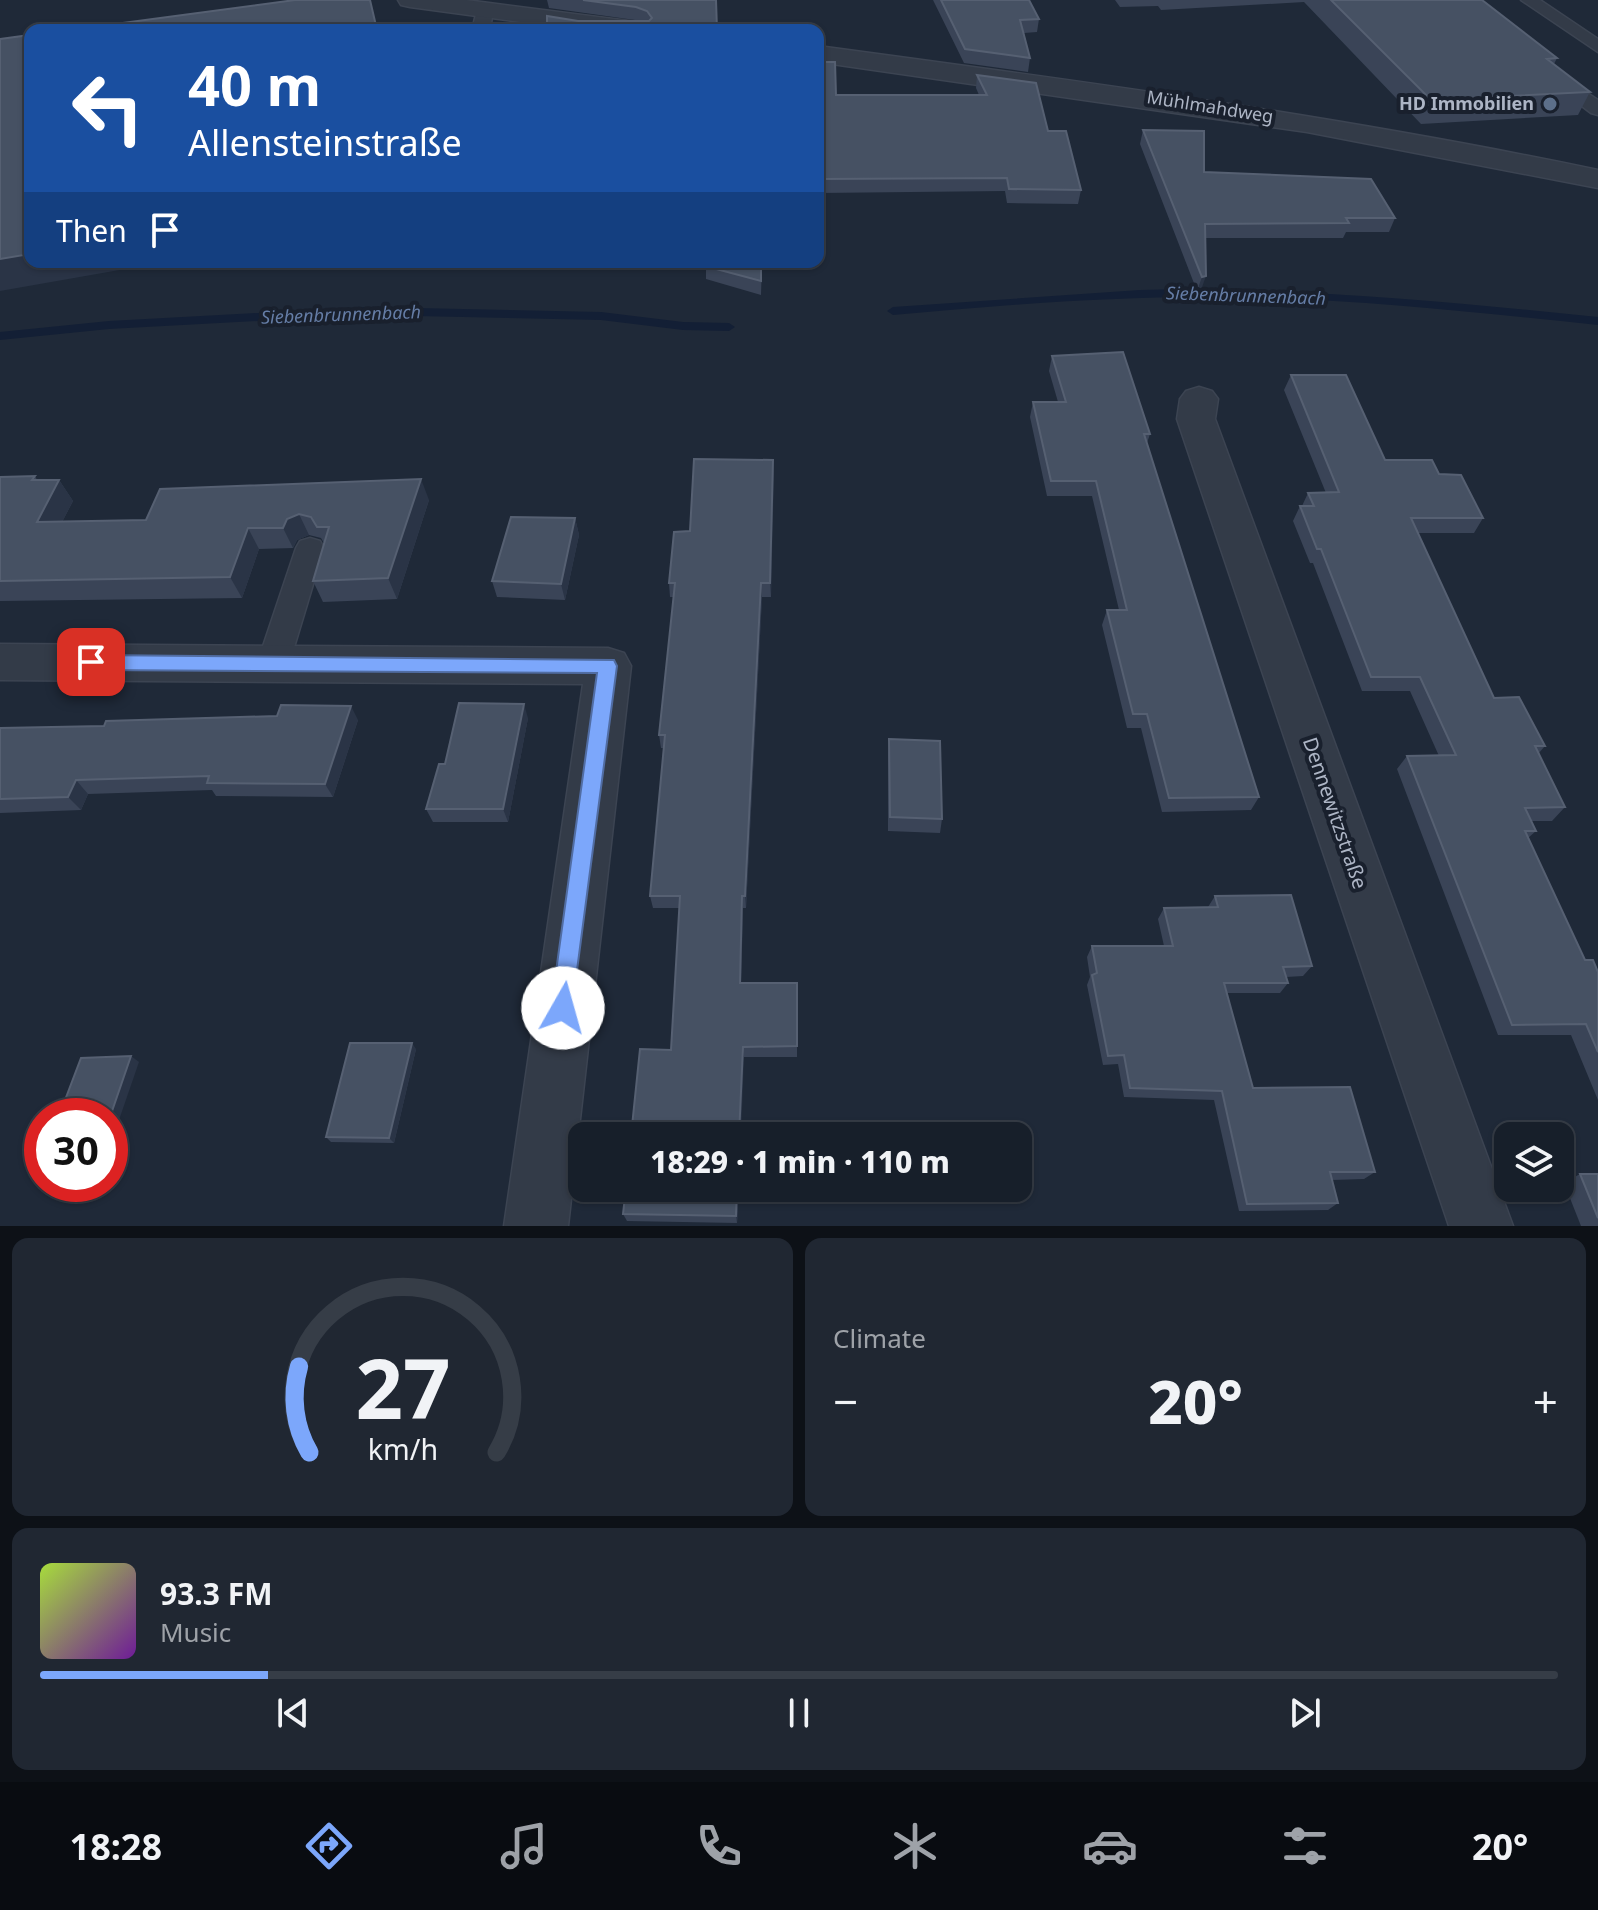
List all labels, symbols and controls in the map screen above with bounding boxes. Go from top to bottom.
text: 40 m [188,46,321,122]
icon: left [56,56,160,160]
street label: Mühlmahdweg [1145,84,1275,128]
place label: HD Immobilien [1399,91,1534,115]
marker: HD Immobilien [1541,95,1559,113]
text: Allensteinstraße [188,118,462,167]
icon: arrive [143,208,187,252]
text: Then [56,210,127,251]
water label: Siebenbrunnenbach [1166,280,1326,310]
water label: Siebenbrunnenbach [261,299,421,329]
pin [57,628,125,696]
icon: arrive [69,640,113,684]
street label: Dennewitzstraße [1297,733,1374,892]
position arrow [521,966,605,1050]
speed limit sign: 30 [24,1098,128,1202]
map controls [1494,1122,1574,1202]
button: layers [1494,1122,1574,1202]
text: 18:29 · 1 min · 110 m [650,1141,950,1182]
text: Climate [833,1320,926,1356]
text: 27 [355,1330,450,1443]
text: 20° [1148,1360,1243,1442]
text: − [833,1371,858,1431]
text: + [1533,1371,1558,1431]
text: km/h [367,1429,438,1468]
text: 93.3 FM [160,1573,272,1614]
text: Music [160,1614,231,1650]
icon: previous [271,1691,315,1735]
icon: pause [777,1691,821,1735]
icon: next [1283,1691,1327,1735]
icon: directions [301,1818,357,1874]
icon: music [496,1818,552,1874]
icon: phone [691,1818,747,1874]
icon: climate [887,1818,943,1874]
icon: car [1082,1818,1138,1874]
icon: filters [1277,1818,1333,1874]
text: 18:28 [70,1822,162,1871]
text: 20° [1472,1822,1528,1871]

